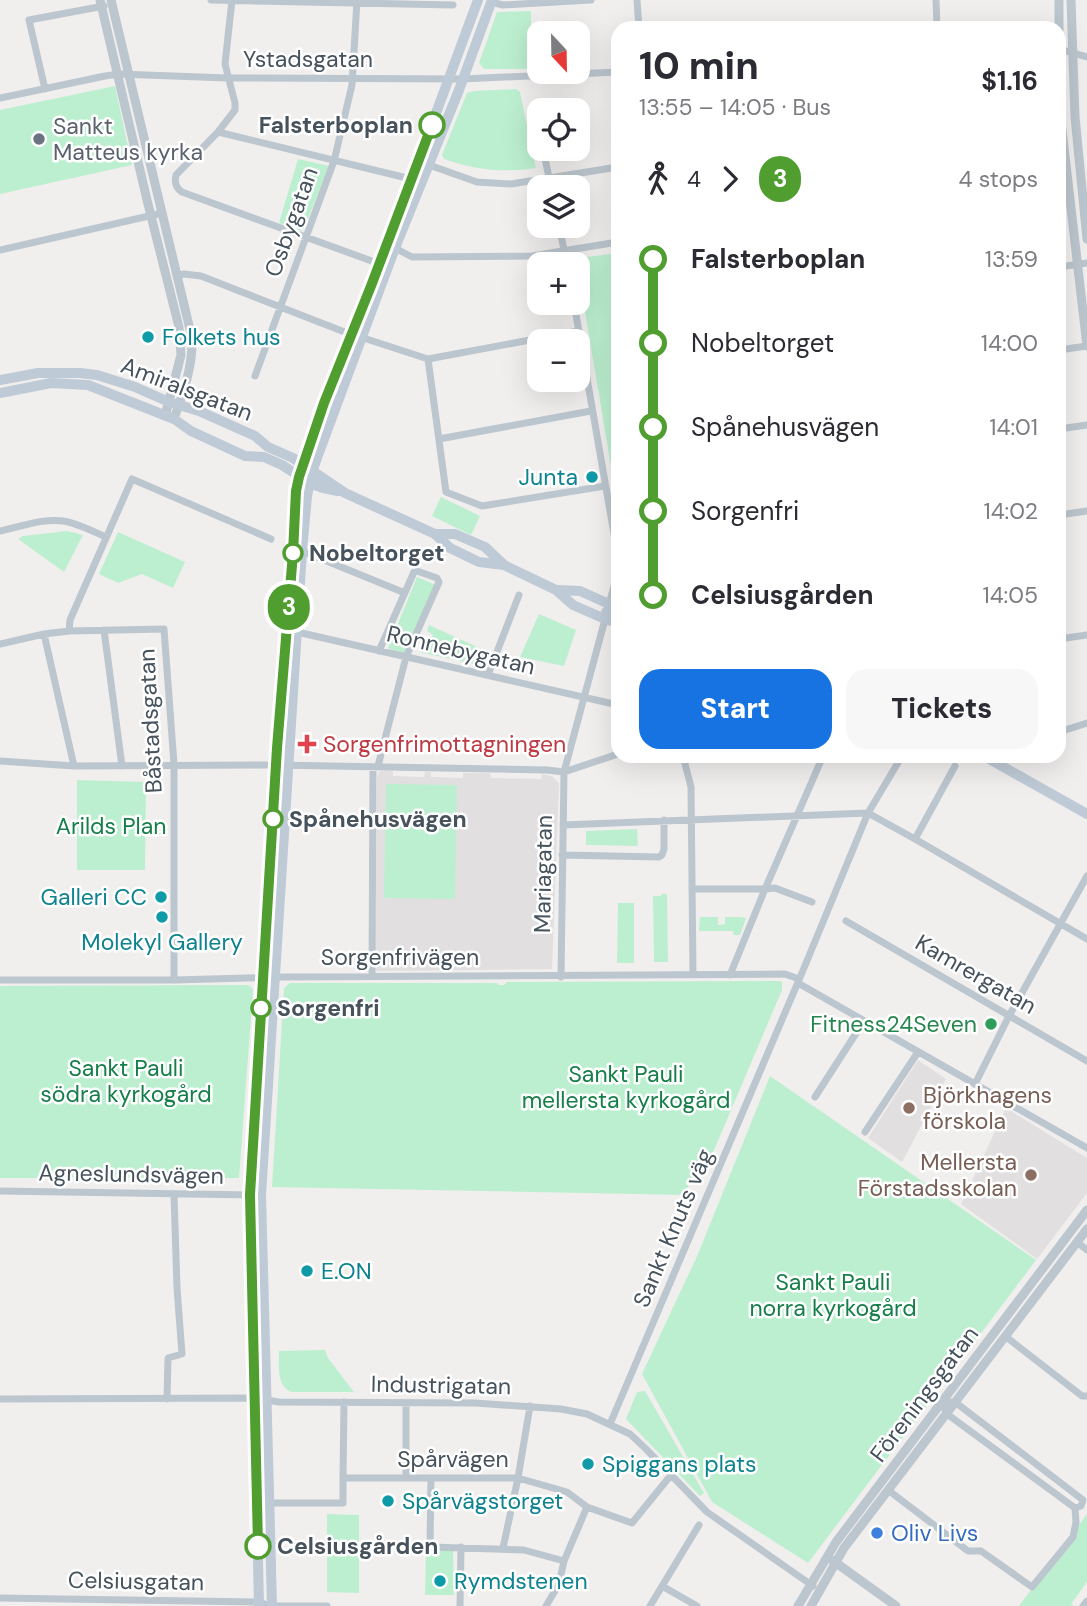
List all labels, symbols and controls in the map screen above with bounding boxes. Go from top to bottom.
north arrow [527,21,590,84]
map controls [527,21,590,392]
text: 10 min [639,41,759,91]
street label: Ystadsgatan [243,44,373,74]
text: $1.16 [981,64,1038,98]
text: 13:55 – 14:05 · Bus [639,92,831,122]
button: locate [527,98,590,161]
place label: Falsterboplan [259,110,413,140]
place label: Sankt Matteus kyrka [53,111,203,167]
marker: Falsterboplan [419,112,445,138]
marker: Sankt Matteus kyrka [31,131,47,147]
icon: walk [639,160,677,198]
icon: forward [711,160,749,198]
street label: Osbygatan [257,163,325,281]
text: 3 [773,163,787,194]
text: 4 [687,164,701,194]
text: 4 stops [959,164,1038,194]
button: layers [527,175,590,238]
text: Falsterboplan [691,242,865,276]
text: 13:59 [985,244,1038,274]
button: + [527,252,590,315]
place label: Folkets hus [162,322,281,352]
text: Nobeltorget [691,326,834,360]
text: 14:00 [981,328,1038,358]
marker: Folkets hus [140,329,156,345]
button: − [527,329,590,392]
street label: Amiralsgatan [117,350,257,428]
text: Spånehusvägen [691,410,879,444]
text: 14:01 [989,412,1038,442]
place label: Junta [519,462,578,492]
marker: Junta [584,469,600,485]
text: Sorgenfri [691,494,799,528]
text: 14:02 [983,496,1038,526]
place label: Nobeltorget [309,538,445,568]
marker: Nobeltorget [283,543,303,563]
text: Celsiusgården [691,578,873,612]
text: 14:05 [982,580,1038,610]
line badge: 3 [266,584,312,630]
text: 3 [282,591,296,622]
street label: Ronnebygatan [384,618,538,682]
street label: Båstadsgatan [131,648,169,794]
button: Start [639,669,832,749]
button: Tickets [846,669,1038,749]
place label: Sorgenfrimottagningen [323,729,566,759]
marker: Sorgenfrimottagningen [297,734,317,754]
place label: Spånehusvägen [289,804,467,834]
marker: Spånehusvägen [263,809,283,829]
park label: Arilds Plan [56,811,166,841]
street label: Mariagatan [527,815,559,933]
place label: Galleri CC [41,882,147,912]
marker: Galleri CC [153,889,169,905]
marker: Molekyl Gallery [154,909,170,925]
place label: Molekyl Gallery [81,927,243,957]
street label: Kamrergatan [910,927,1042,1021]
street label: Sorgenfrivägen [321,942,479,972]
place label: Sorgenfri [277,993,380,1023]
marker: Sorgenfri [251,998,271,1018]
place label: Fitness24Seven [810,1009,977,1039]
marker: Fitness24Seven [983,1016,999,1032]
park label: Sankt Pauli södra kyrkogård [40,1053,212,1109]
park label: Sankt Pauli mellersta kyrkogård [522,1059,730,1115]
place label: Björkhagens förskola [923,1080,1052,1136]
marker: Björkhagens förskola [901,1100,917,1116]
street label: Sankt Knuts väg [626,1144,720,1312]
place label: Mellersta Förstadsskolan [858,1147,1017,1203]
street label: Agneslundsvägen [38,1157,224,1191]
marker: Mellersta Förstadsskolan [1023,1167,1039,1183]
place label: E.ON [321,1256,372,1286]
marker: E.ON [299,1263,315,1279]
park label: Sankt Pauli norra kyrkogård [749,1267,917,1323]
street label: Föreningsgatan [863,1320,985,1468]
street label: Industrigatan [371,1369,511,1401]
street label: Spårvägen [397,1444,509,1474]
place label: Spiggans plats [602,1449,757,1479]
marker: Spiggans plats [580,1456,596,1472]
place label: Spårvägstorget [402,1486,563,1516]
marker: Spårvägstorget [380,1493,396,1509]
place label: Oliv Livs [891,1518,978,1548]
marker: Oliv Livs [869,1525,885,1541]
place label: Celsiusgården [277,1531,438,1561]
marker: Celsiusgården [245,1533,271,1559]
street label: Celsiusgatan [68,1565,204,1597]
place label: Rymdstenen [454,1566,588,1596]
marker: Rymdstenen [432,1573,448,1589]

